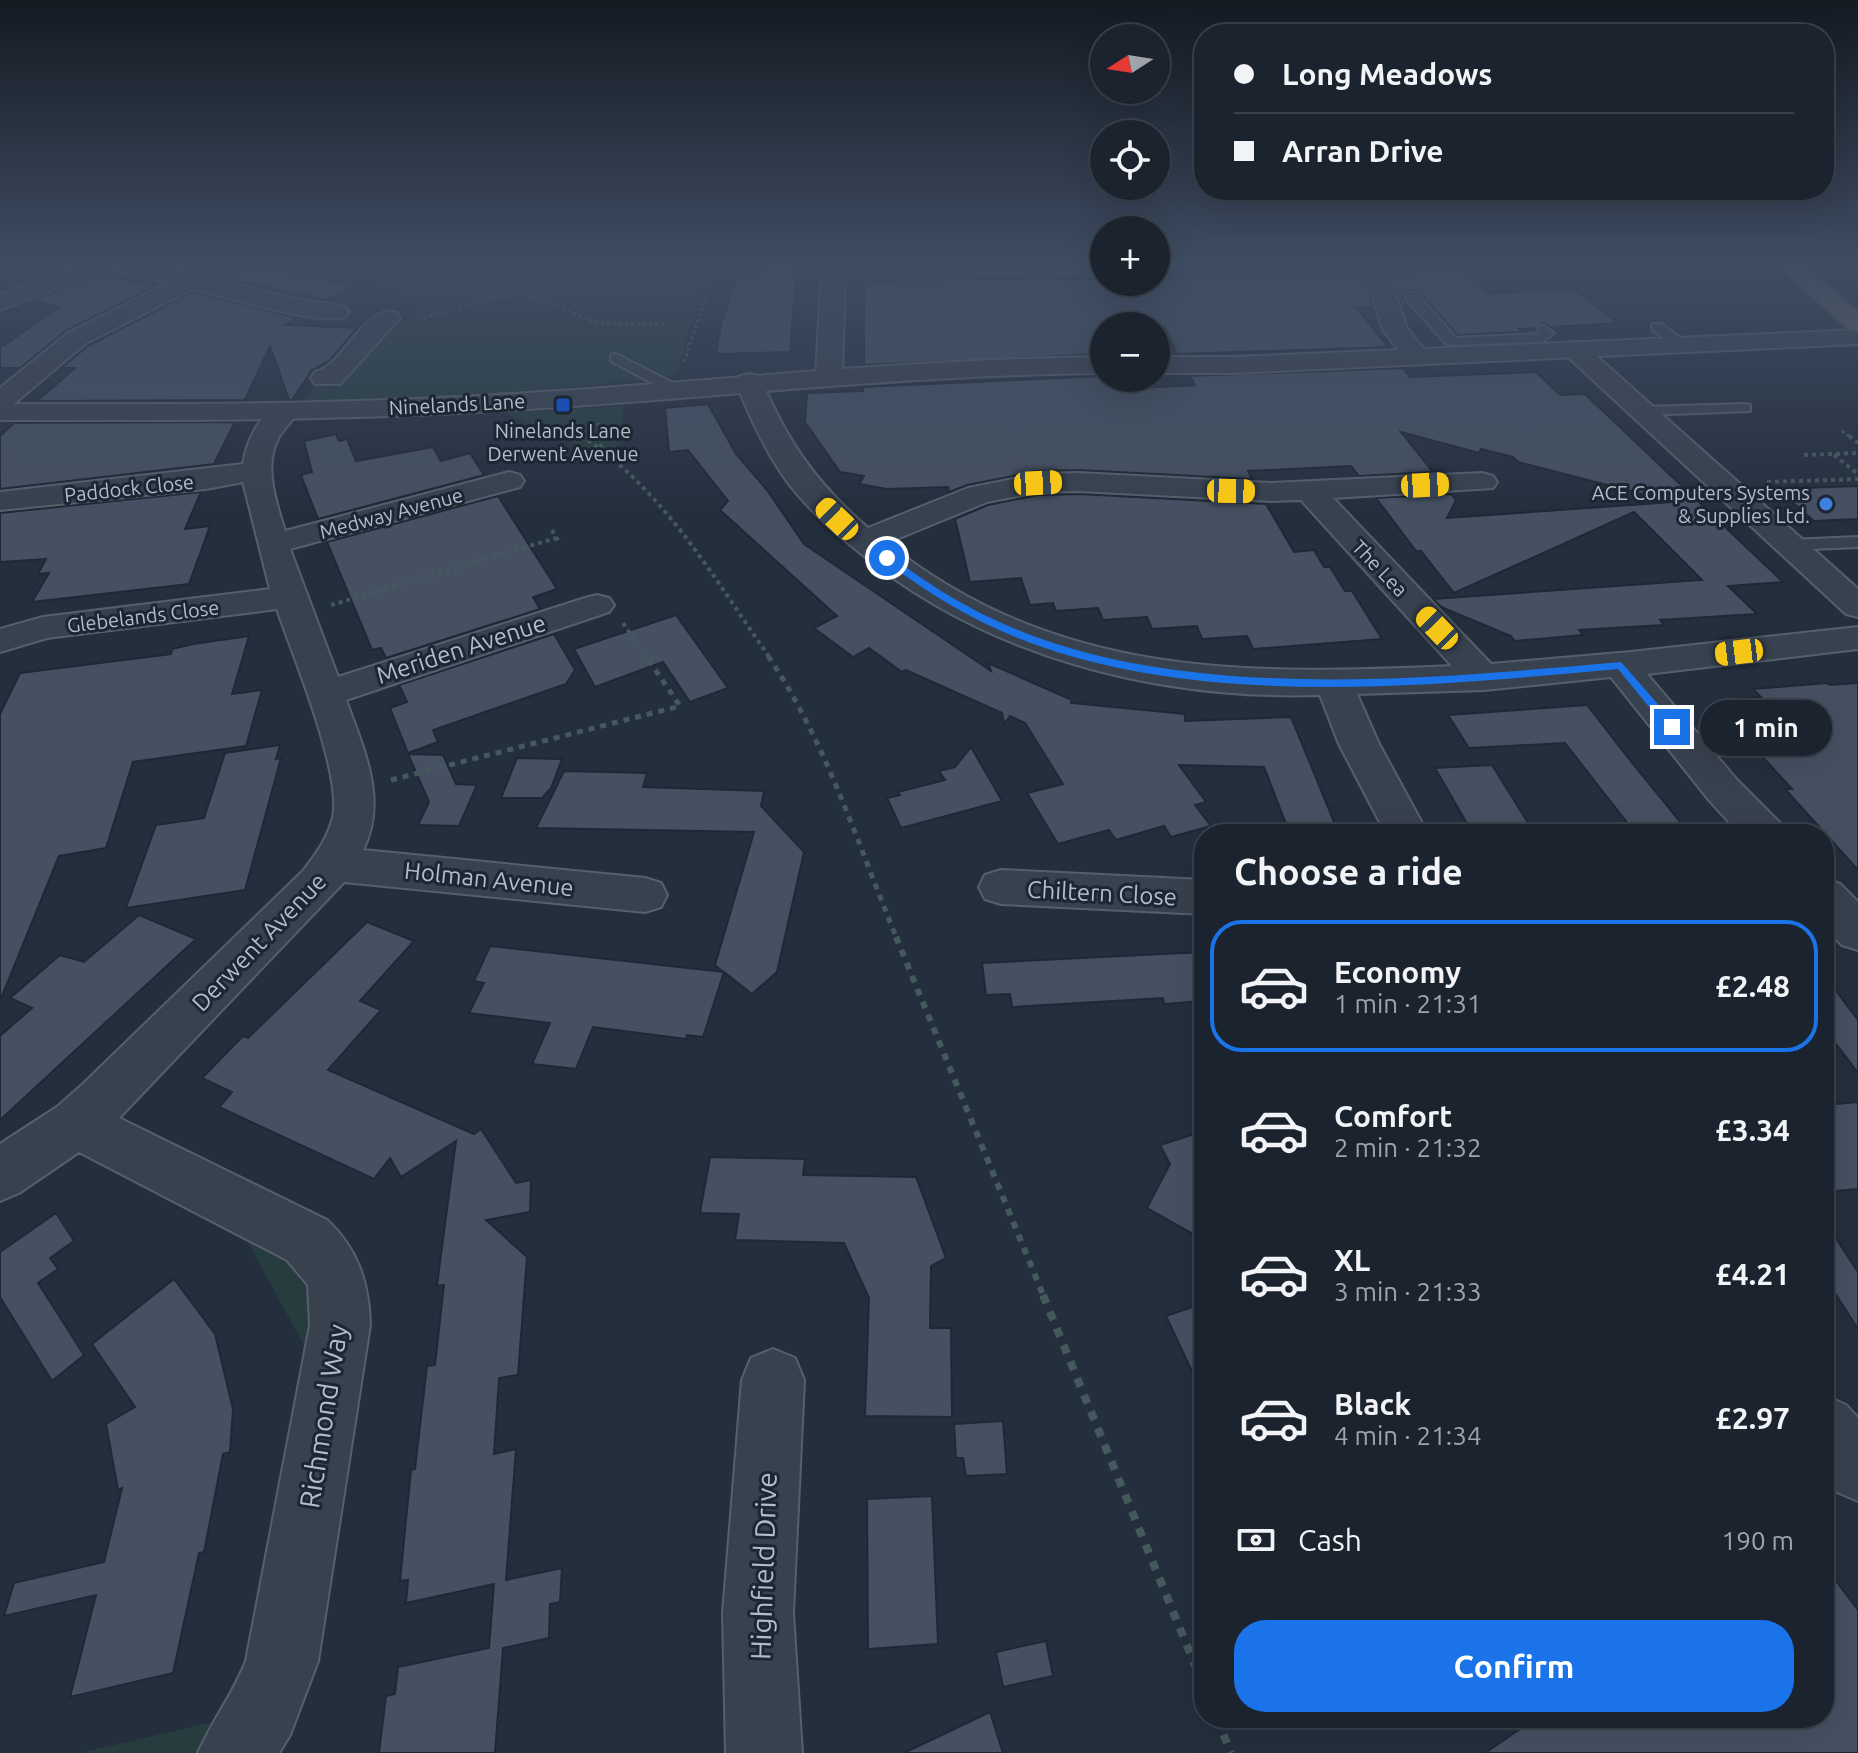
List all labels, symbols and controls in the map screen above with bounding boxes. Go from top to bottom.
north arrow [1090,24,1170,104]
map controls [1090,24,1170,392]
text: Long Meadows [1282,57,1493,91]
button: locate [1090,120,1170,200]
text: Arran Drive [1282,134,1444,168]
button: + [1090,216,1170,296]
button: − [1090,312,1170,392]
street label: Ninelands Lane [388,389,526,419]
marker: Ninelands Lane Derwent Avenue [554,396,572,414]
place label: Ninelands Lane Derwent Avenue [488,419,638,465]
street label: Paddock Close [63,470,195,506]
car [1013,470,1063,496]
car [1400,472,1450,498]
car [1207,479,1255,503]
place label: ACE Computers Systems & Supplies Ltd. [1592,481,1810,527]
street label: Medway Avenue [317,483,465,543]
car [811,494,863,544]
marker: ACE Computers Systems & Supplies Ltd. [1817,495,1835,513]
street label: The Lea [1348,535,1412,601]
route start [869,540,905,576]
street label: Glebelands Close [66,595,220,637]
car [1412,602,1462,654]
street label: Meriden Avenue [373,609,549,689]
car [1714,637,1764,667]
callout: 1 min [1700,699,1832,755]
route end [1654,709,1690,745]
text: 1 min [1733,713,1799,742]
text: Choose a ride [1234,851,1463,892]
street label: Holman Avenue [403,857,575,901]
street label: Derwent Avenue [186,867,332,1017]
street label: Chiltern Close [1026,876,1178,910]
icon: car [1238,950,1310,1022]
text: Economy [1334,955,1461,989]
text: £2.48 [1715,969,1790,1003]
text: 1 min · 21:31 [1334,989,1482,1018]
icon: car [1238,1094,1310,1166]
text: Comfort [1334,1099,1452,1133]
text: £3.34 [1715,1113,1790,1147]
text: 2 min · 21:32 [1334,1133,1482,1162]
icon: car [1238,1238,1310,1310]
text: XL [1334,1243,1370,1277]
text: £4.21 [1715,1257,1790,1291]
text: 3 min · 21:33 [1334,1277,1482,1306]
street label: Richmond Way [293,1322,353,1510]
icon: car [1238,1382,1310,1454]
text: Black [1334,1387,1411,1421]
text: £2.97 [1715,1401,1790,1435]
text: 4 min · 21:34 [1334,1421,1482,1450]
street label: Highfield Drive [744,1472,782,1660]
icon: cash [1234,1518,1278,1562]
text: Cash [1298,1523,1362,1557]
text: 190 m [1722,1526,1794,1555]
button: Confirm [1234,1620,1794,1712]

